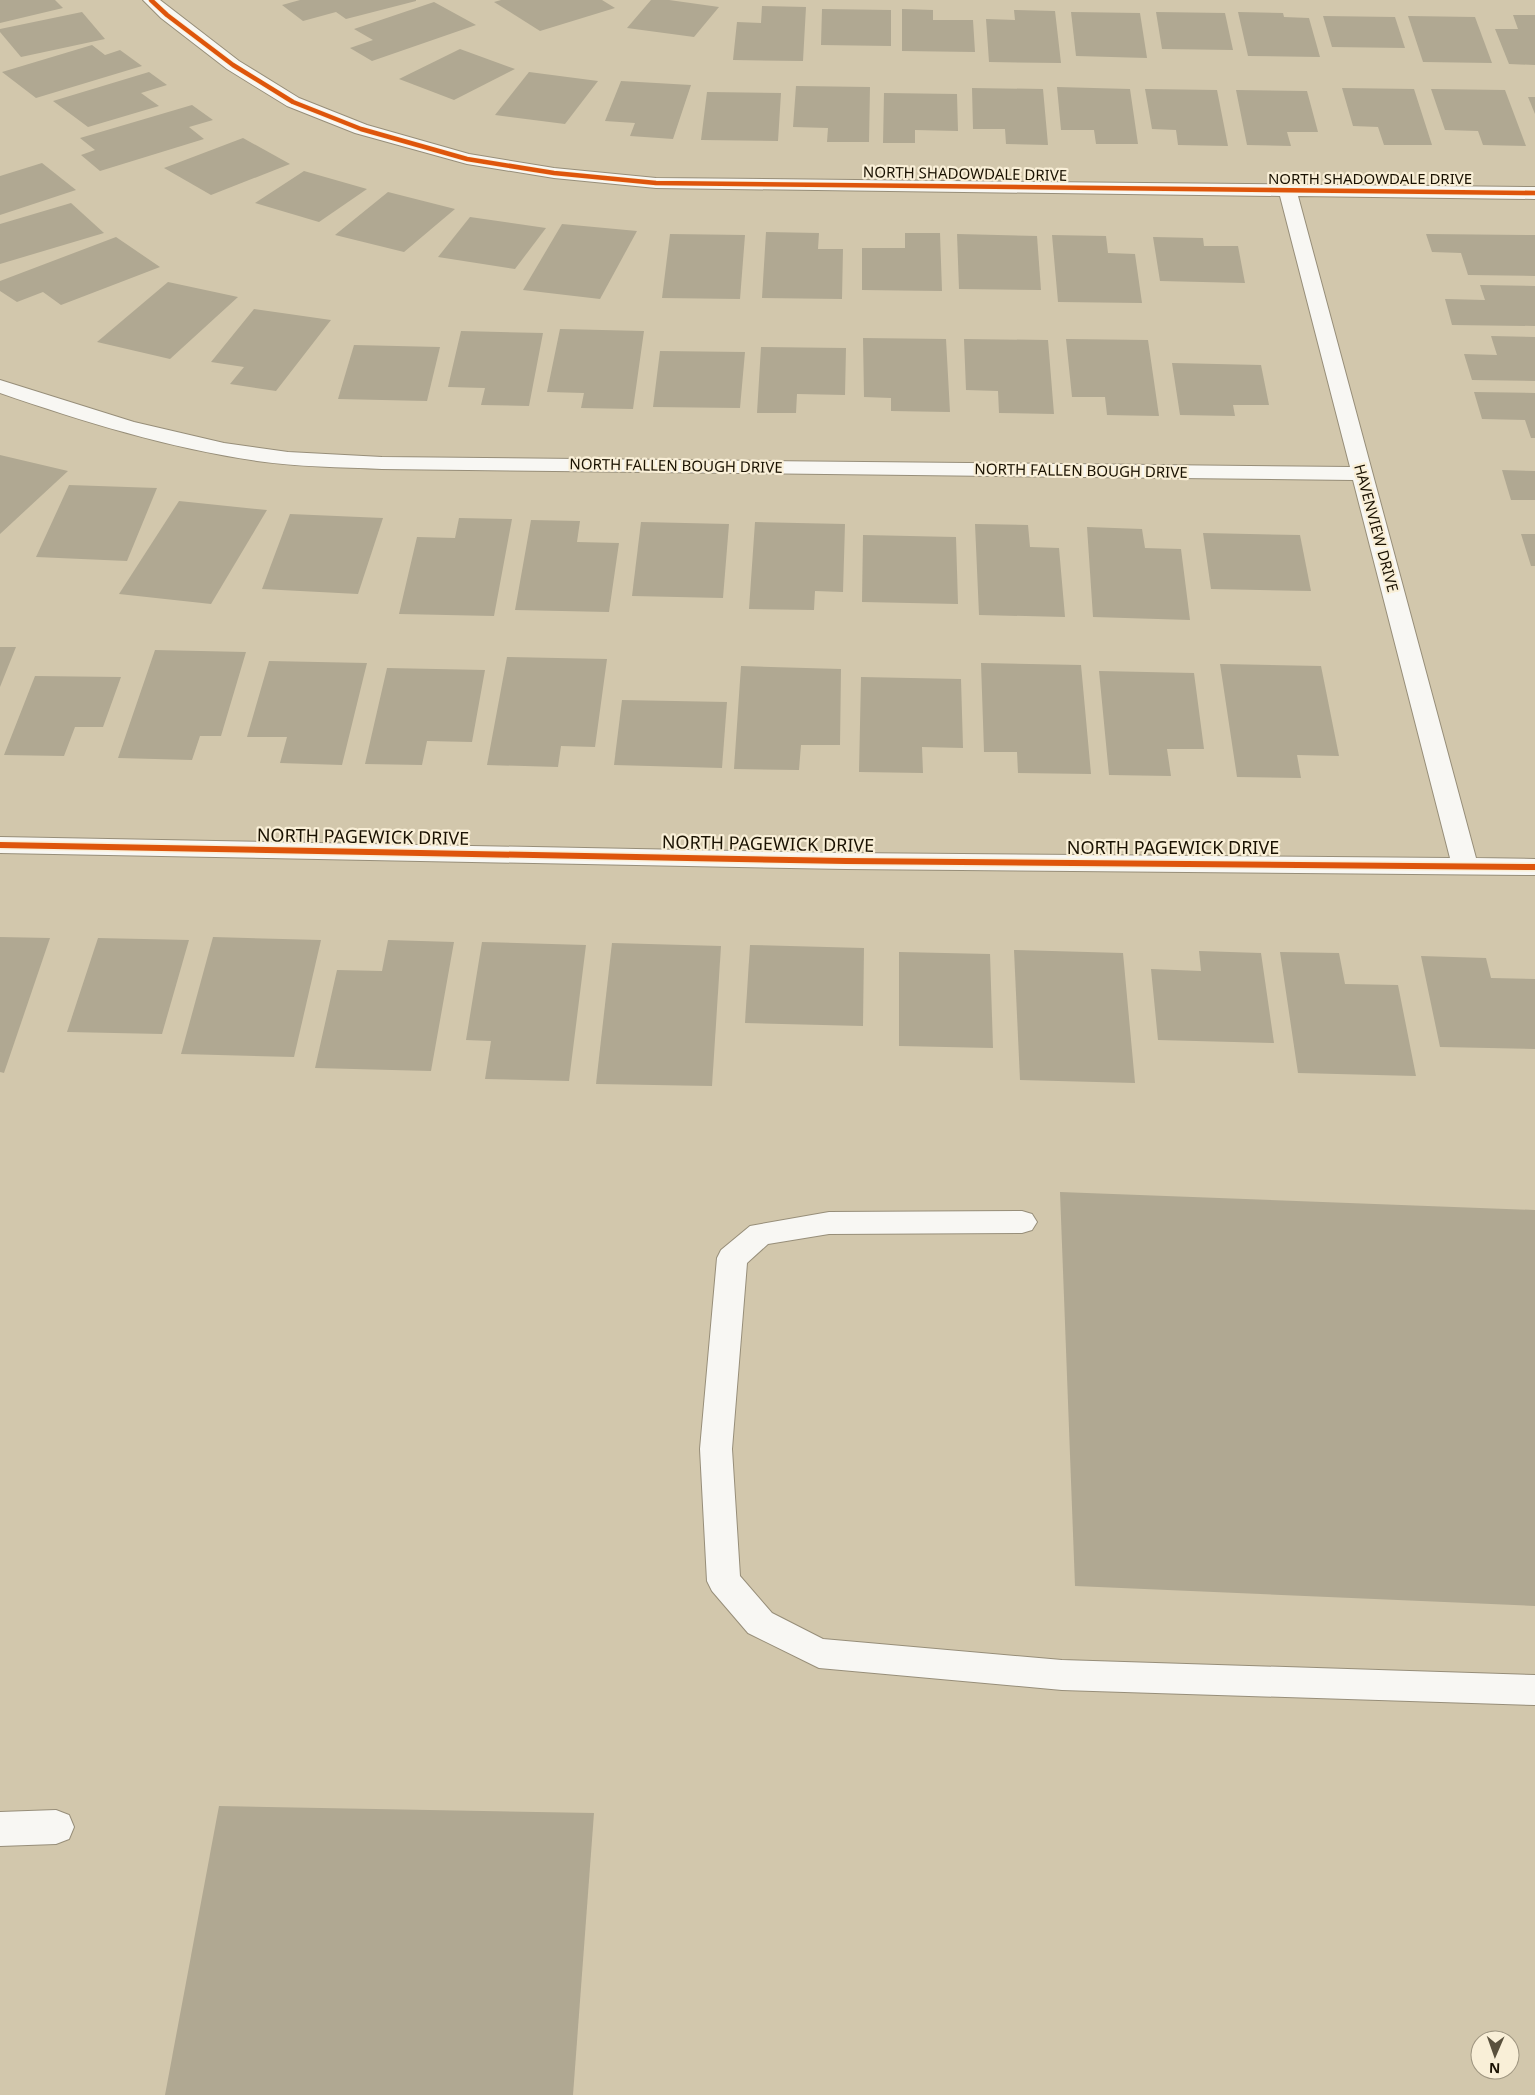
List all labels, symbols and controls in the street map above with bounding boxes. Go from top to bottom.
street label: NORTH SHADOWDALE DRIVE [863,161,1067,185]
street label: NORTH SHADOWDALE DRIVE [1268,168,1472,188]
street label: NORTH FALLEN BOUGH DRIVE [569,453,783,477]
street label: NORTH FALLEN BOUGH DRIVE [974,458,1188,482]
street label: HAVENVIEW DRIVE [1350,461,1404,594]
street label: NORTH PAGEWICK DRIVE [257,822,469,850]
street label: NORTH PAGEWICK DRIVE [662,829,874,857]
street label: NORTH PAGEWICK DRIVE [1067,835,1279,859]
north arrow [1470,2030,1520,2080]
text: N [1489,2059,1501,2078]

